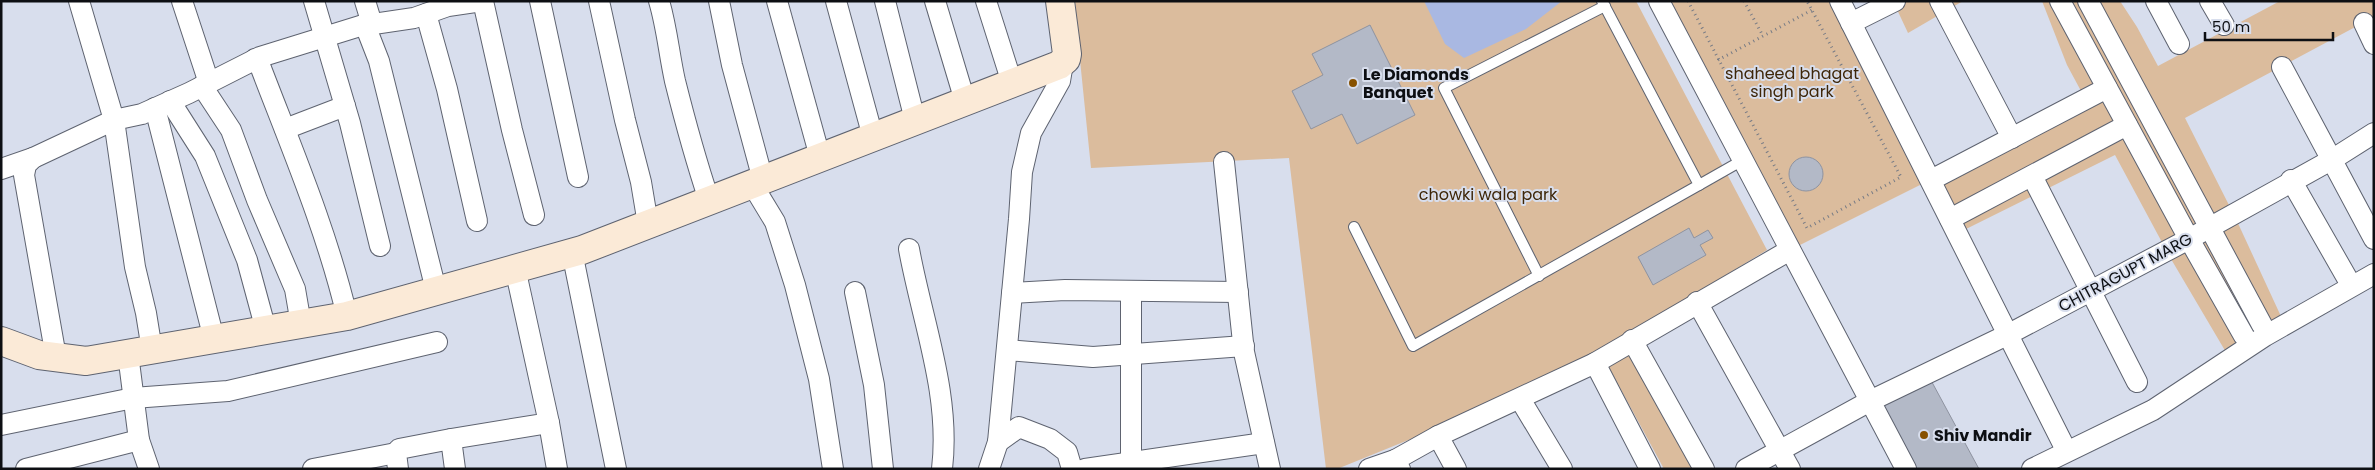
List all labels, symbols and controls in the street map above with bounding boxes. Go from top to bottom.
scale bar [2205,10,2332,42]
text: 50 m [2212,16,2250,37]
park label: shaheed bhagat singh park [1725,62,1859,103]
place label: Le Diamonds Banquet [1363,63,1469,104]
marker: Le Diamonds Banquet [1347,77,1359,89]
park label: chowki wala park [1419,183,1558,206]
street label: CHITRAGUPT MARG [2054,227,2196,318]
place label: Shiv Mandir [1934,424,2032,447]
marker: Shiv Mandir [1918,429,1930,441]

